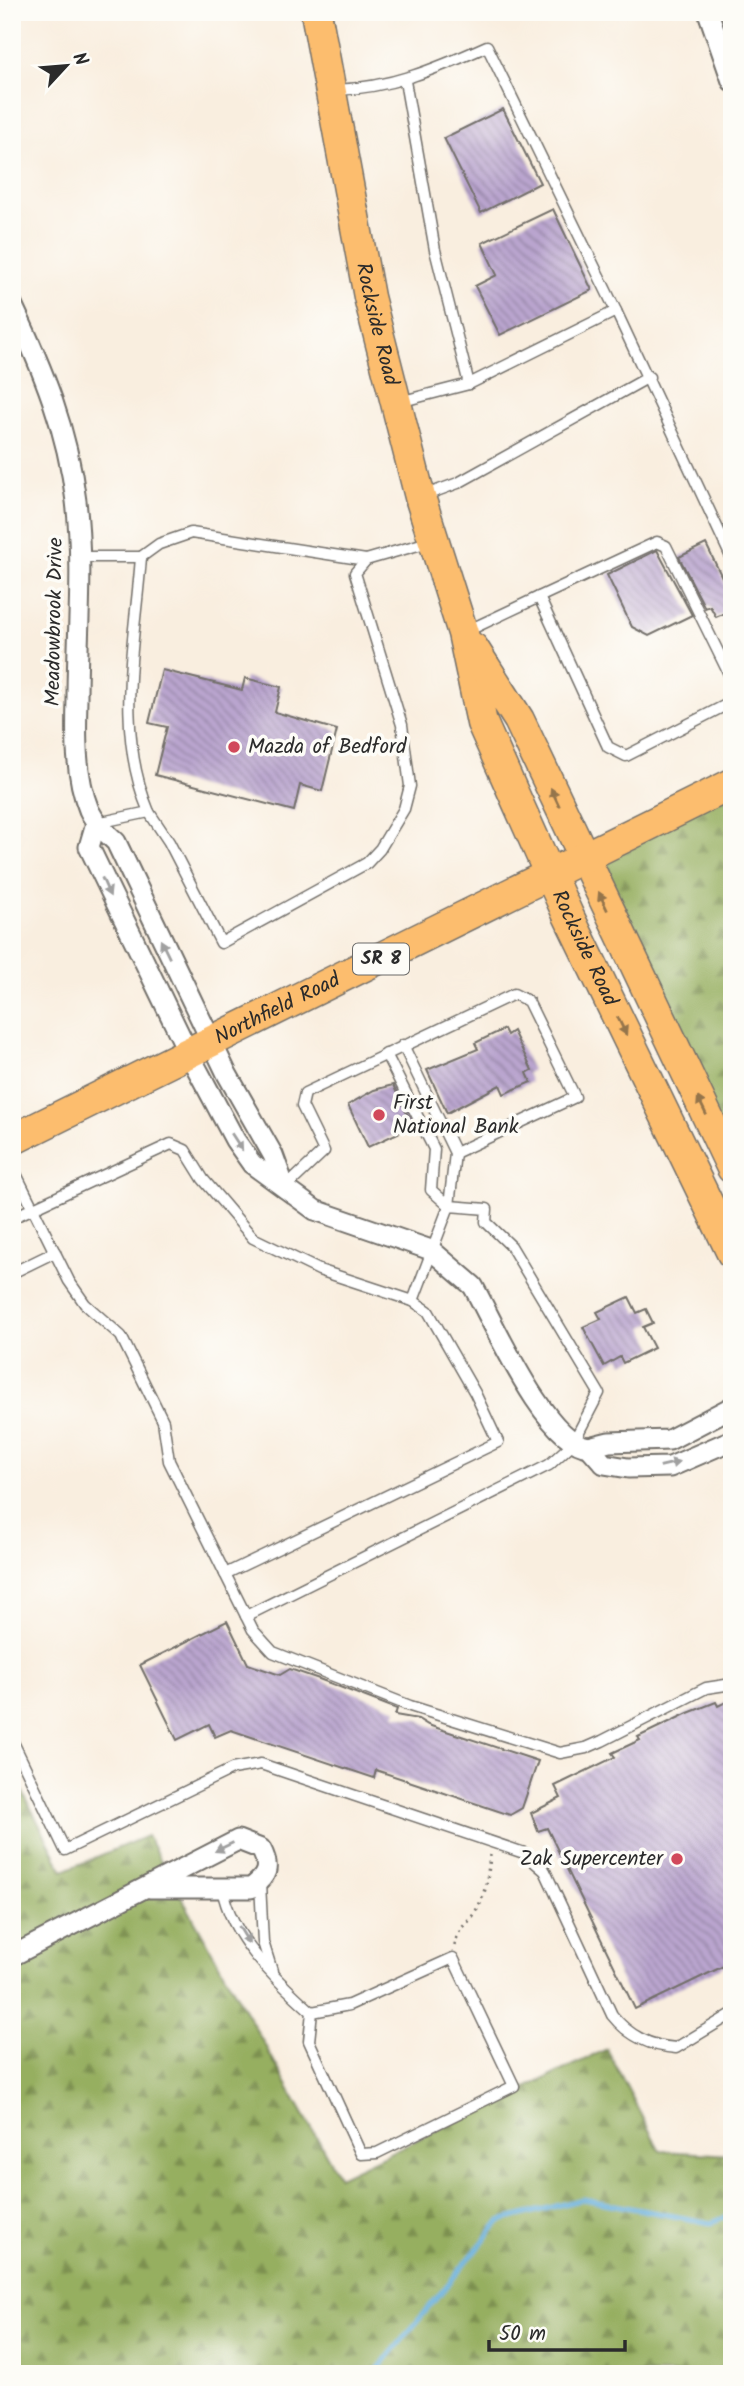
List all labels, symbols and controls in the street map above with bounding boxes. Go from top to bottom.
north arrow [32,32,102,102]
text: N [63,47,96,71]
street label: Rockside Road [346,260,408,390]
street label: Meadowbrook Drive [37,537,73,707]
place label: Mazda of Bedford [248,731,407,764]
marker: Mazda of Bedford [226,739,242,755]
one-way arrow [549,787,560,808]
one-way arrow [100,877,112,897]
street label: Rockside Road [542,885,626,1012]
one-way arrow [598,891,609,911]
one-way arrow [159,939,170,959]
road number: SR 8 [353,944,409,974]
street label: Northfield Road [209,963,346,1054]
one-way arrow [617,1016,628,1036]
place label: First National Bank [393,1087,519,1144]
one-way arrow [697,1096,708,1116]
marker: First National Bank [371,1107,387,1123]
one-way arrow [230,1132,243,1151]
one-way arrow [659,1459,681,1470]
one-way arrow [214,1841,234,1852]
place label: Zak Supercenter [520,1843,664,1876]
marker: Zak Supercenter [669,1851,685,1867]
one-way arrow [238,1926,250,1945]
scale bar [489,2309,625,2353]
text: 50 m [499,2318,546,2351]

